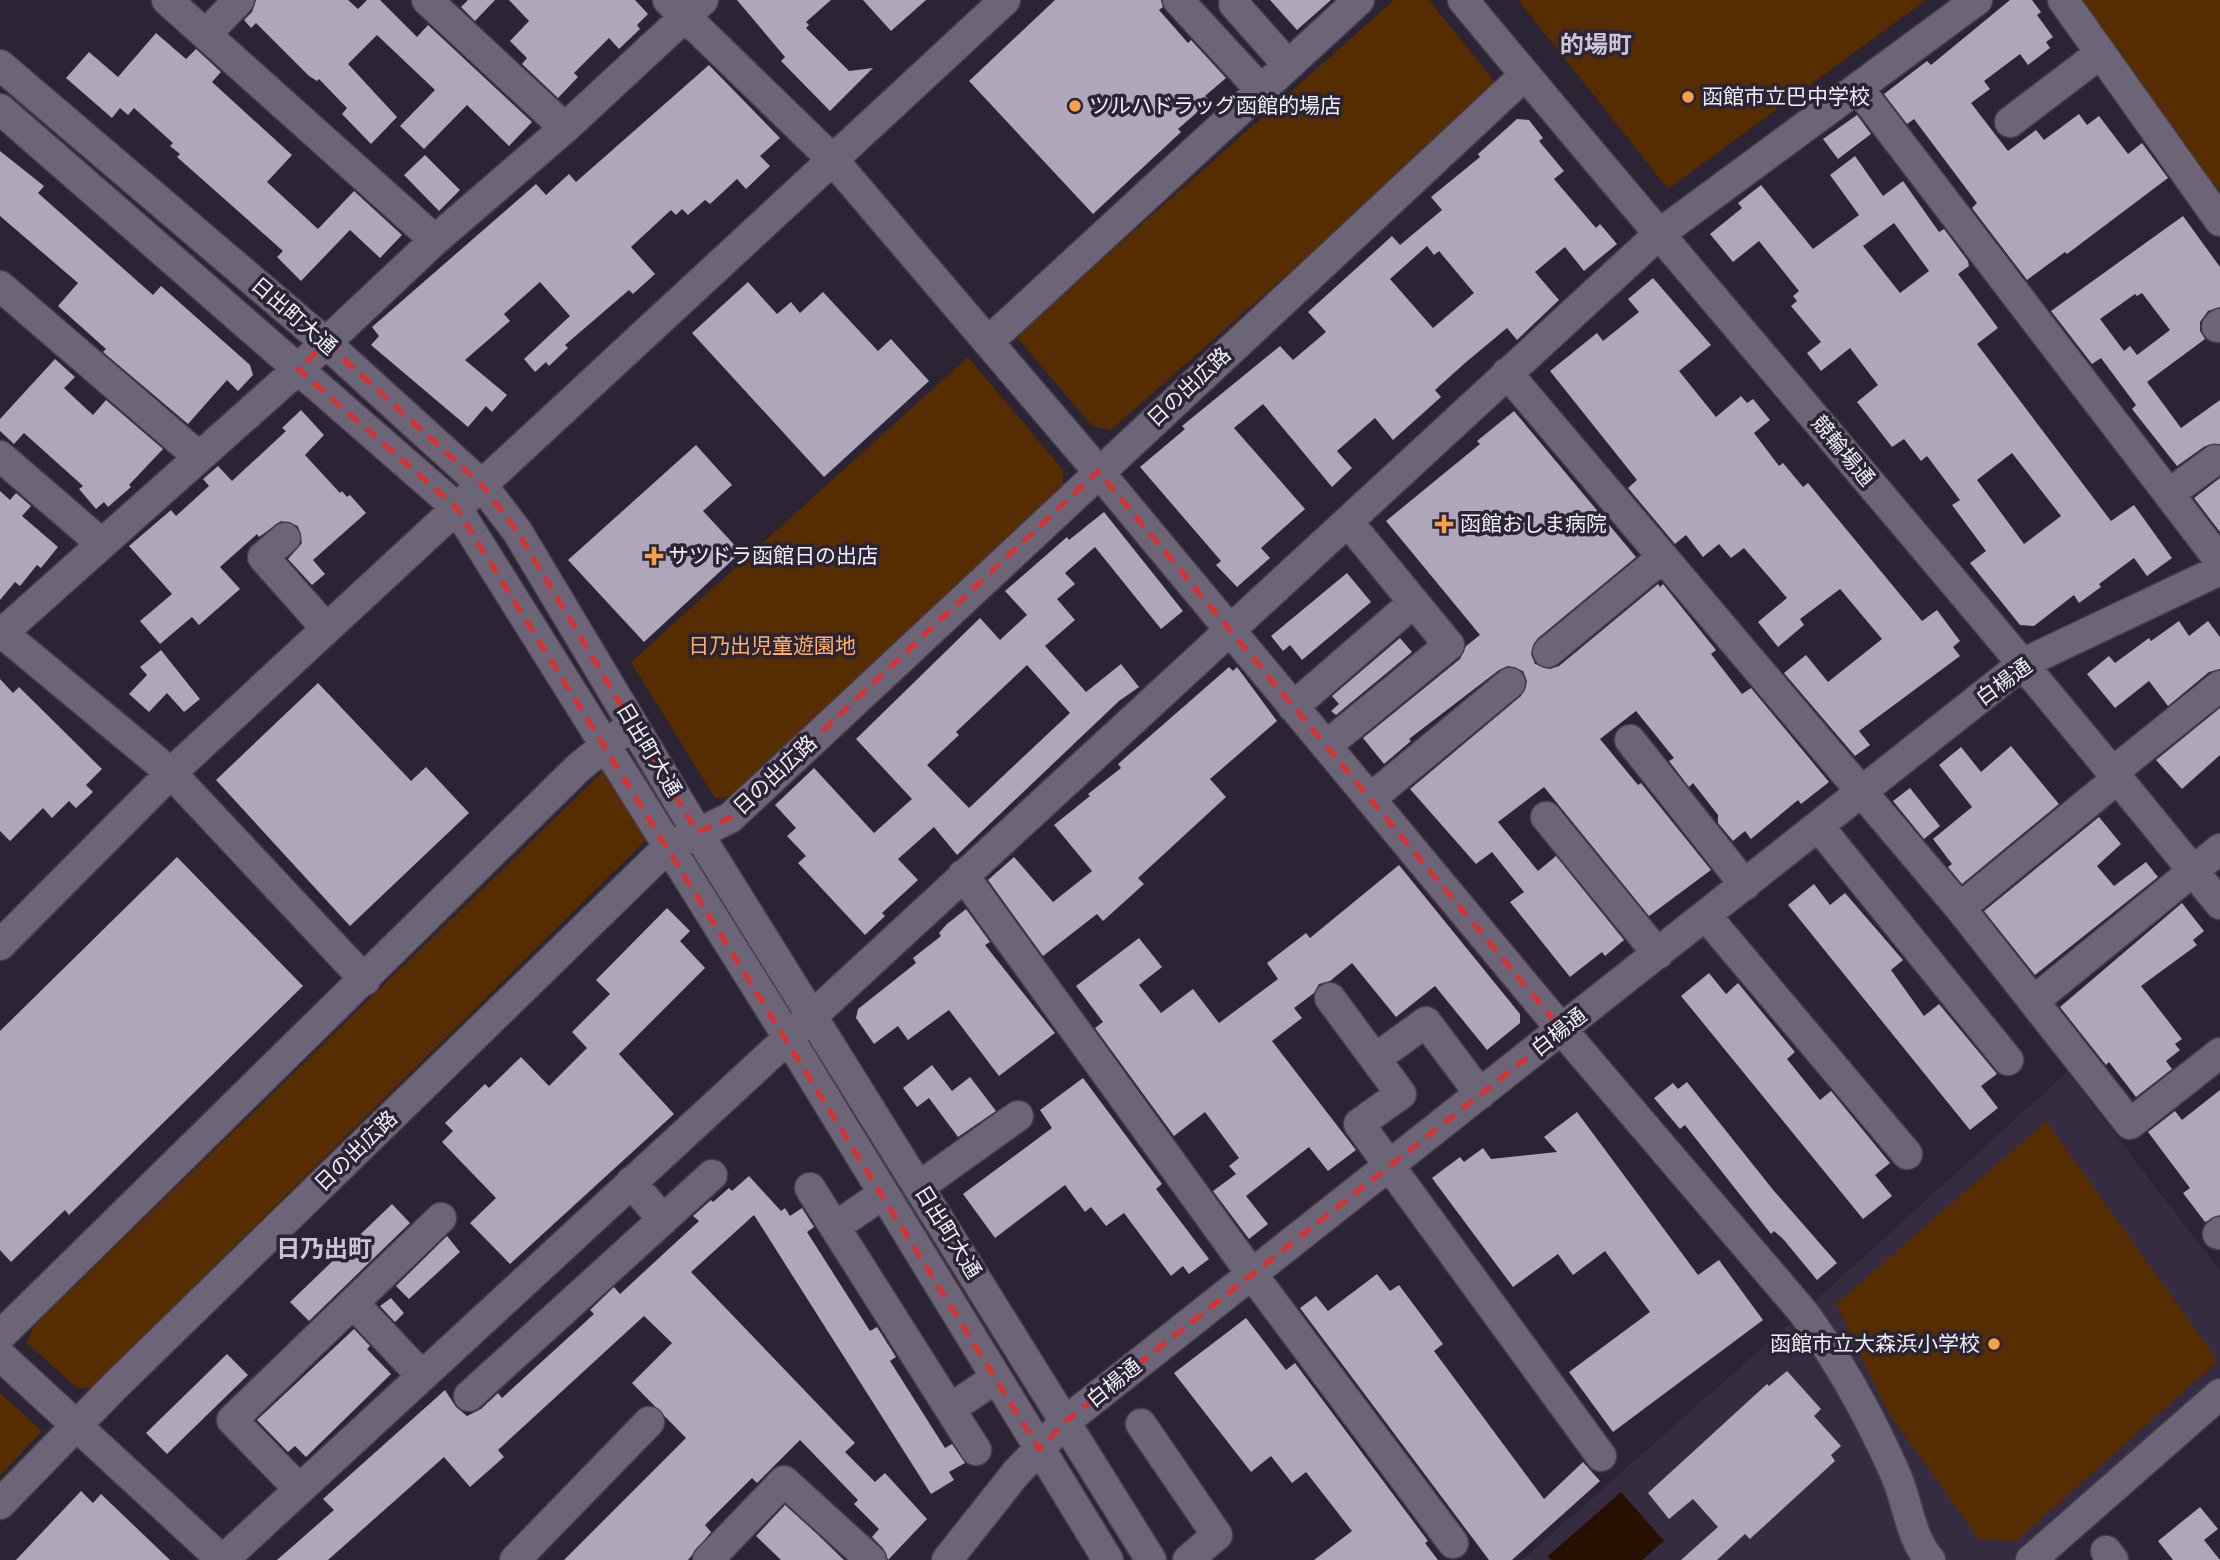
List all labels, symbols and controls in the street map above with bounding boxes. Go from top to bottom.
district label: 的場町 [1560,28,1632,61]
place label: 函館市立巴中学校 [1702,82,1870,111]
marker: 函館市立巴中学校 [1680,89,1696,105]
place label: ツルハドラッグ函館的場店 [1089,91,1341,120]
marker: ツルハドラッグ函館的場店 [1067,98,1083,114]
street label: 日出町大通 [245,270,343,361]
street label: 日の出広路 [1140,340,1237,433]
street label: 競輪場通 [1805,409,1881,492]
place label: 函館おしま病院 [1460,509,1607,538]
marker: 函館おしま病院 [1434,514,1454,534]
place label: サツドラ函館日の出店 [668,541,878,570]
marker: サツドラ函館日の出店 [646,548,662,564]
park label: 日乃出児童遊園地 [688,631,856,660]
street label: 白楊通 [1970,651,2038,712]
street label: 日出町大通 [610,697,689,802]
street label: 日の出広路 [726,728,823,821]
street label: 白楊通 [1525,1001,1592,1062]
street label: 日の出広路 [308,1104,403,1198]
street label: 日出町大通 [908,1180,989,1284]
district label: 日乃出町 [276,1232,372,1265]
place label: 函館市立大森浜小学校 [1770,1329,1980,1358]
marker: 函館市立大森浜小学校 [1986,1336,2002,1352]
street label: 白楊通 [1080,1352,1147,1414]

